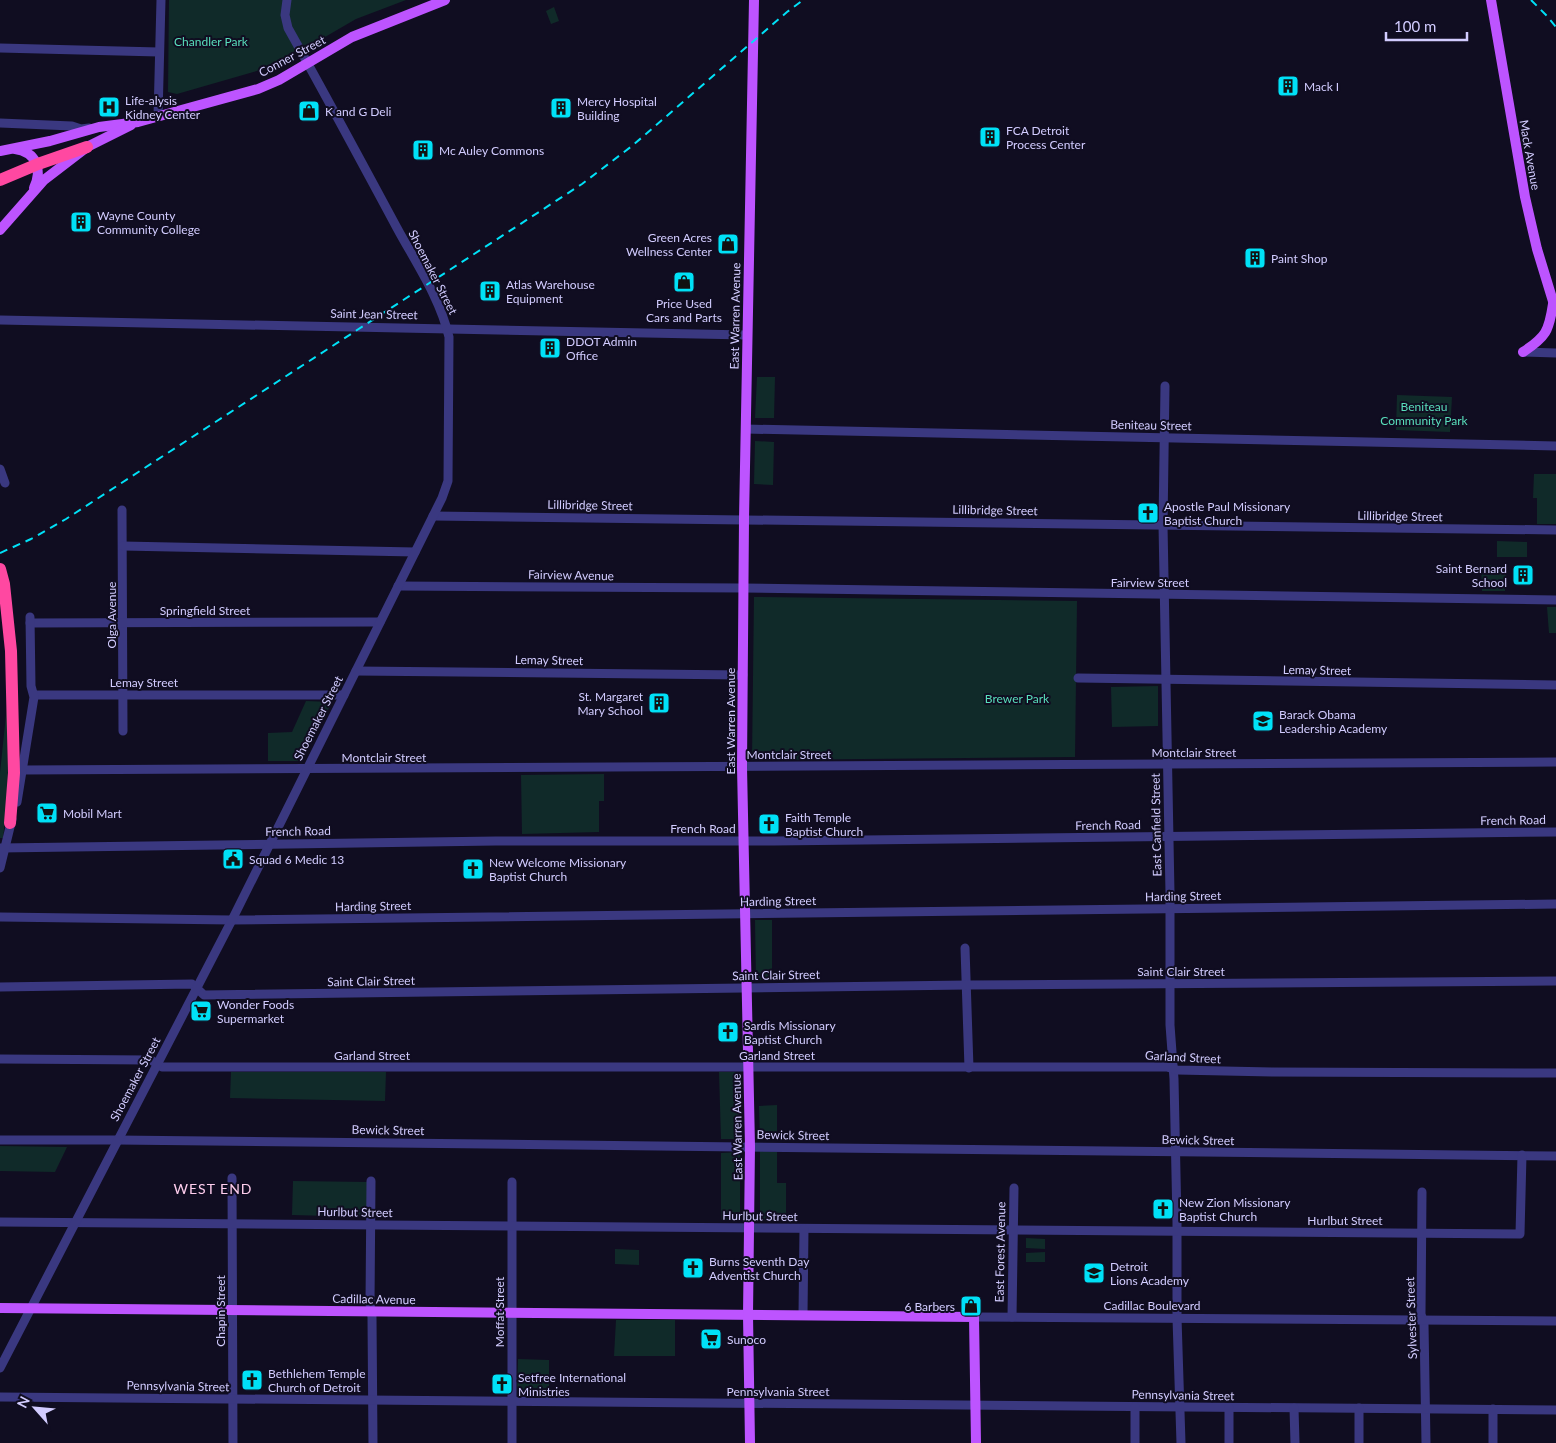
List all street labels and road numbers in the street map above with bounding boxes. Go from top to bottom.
street label: Conner Street [256,32,328,80]
street label: Mack Avenue [1516,119,1544,191]
street label: Shoemaker Street [405,227,461,317]
street label: East Warren Avenue [727,262,743,370]
street label: Saint Jean Street [330,306,419,322]
street label: Beniteau Street [1110,417,1193,433]
street label: Lillibridge Street [547,497,634,513]
street label: Lillibridge Street [952,502,1039,518]
street label: Lillibridge Street [1357,508,1444,524]
street label: Fairview Avenue [528,567,614,583]
street label: Fairview Street [1111,575,1190,590]
street label: Olga Avenue [104,582,119,648]
street label: Springfield Street [160,603,251,618]
street label: Lemay Street [515,652,584,668]
street label: Lemay Street [1283,662,1352,678]
street label: East Warren Avenue [723,668,738,774]
street label: Shoemaker Street [290,673,346,763]
street label: Lemay Street [110,675,179,690]
street label: Montclair Street [1152,745,1237,760]
street label: Montclair Street [747,747,832,762]
street label: Montclair Street [342,750,427,765]
street label: East Canfield Street [1148,772,1164,877]
street label: French Road [1480,812,1546,828]
street label: French Road [1075,817,1141,833]
street label: French Road [670,821,736,836]
street label: French Road [265,823,331,839]
street label: Harding Street [1145,888,1222,904]
street label: Harding Street [740,893,817,909]
street label: Harding Street [335,898,412,914]
street label: Saint Clair Street [1137,964,1226,979]
street label: Saint Clair Street [732,967,821,983]
street label: Saint Clair Street [327,973,416,989]
street label: Shoemaker Street [107,1034,164,1124]
street label: Garland Street [334,1048,411,1063]
street label: Garland Street [739,1048,816,1063]
street label: Garland Street [1145,1048,1222,1067]
street label: East Warren Avenue [729,1073,745,1181]
street label: Bewick Street [351,1122,425,1138]
street label: Bewick Street [756,1127,830,1143]
street label: Bewick Street [1161,1132,1235,1148]
street label: East Forest Avenue [992,1201,1008,1303]
street label: Hurlbut Street [317,1204,393,1220]
street label: Hurlbut Street [722,1208,798,1224]
street label: Hurlbut Street [1307,1213,1383,1228]
street label: Chapin Street [213,1274,228,1347]
street label: Moffat Street [492,1276,507,1347]
street label: Sylvester Street [1402,1276,1420,1359]
street label: Cadillac Avenue [332,1291,416,1307]
street label: Cadillac Boulevard [1103,1298,1201,1313]
street label: Pennsylvania Street [126,1378,230,1394]
street label: Pennsylvania Street [727,1384,830,1399]
street label: Pennsylvania Street [1131,1387,1235,1403]

